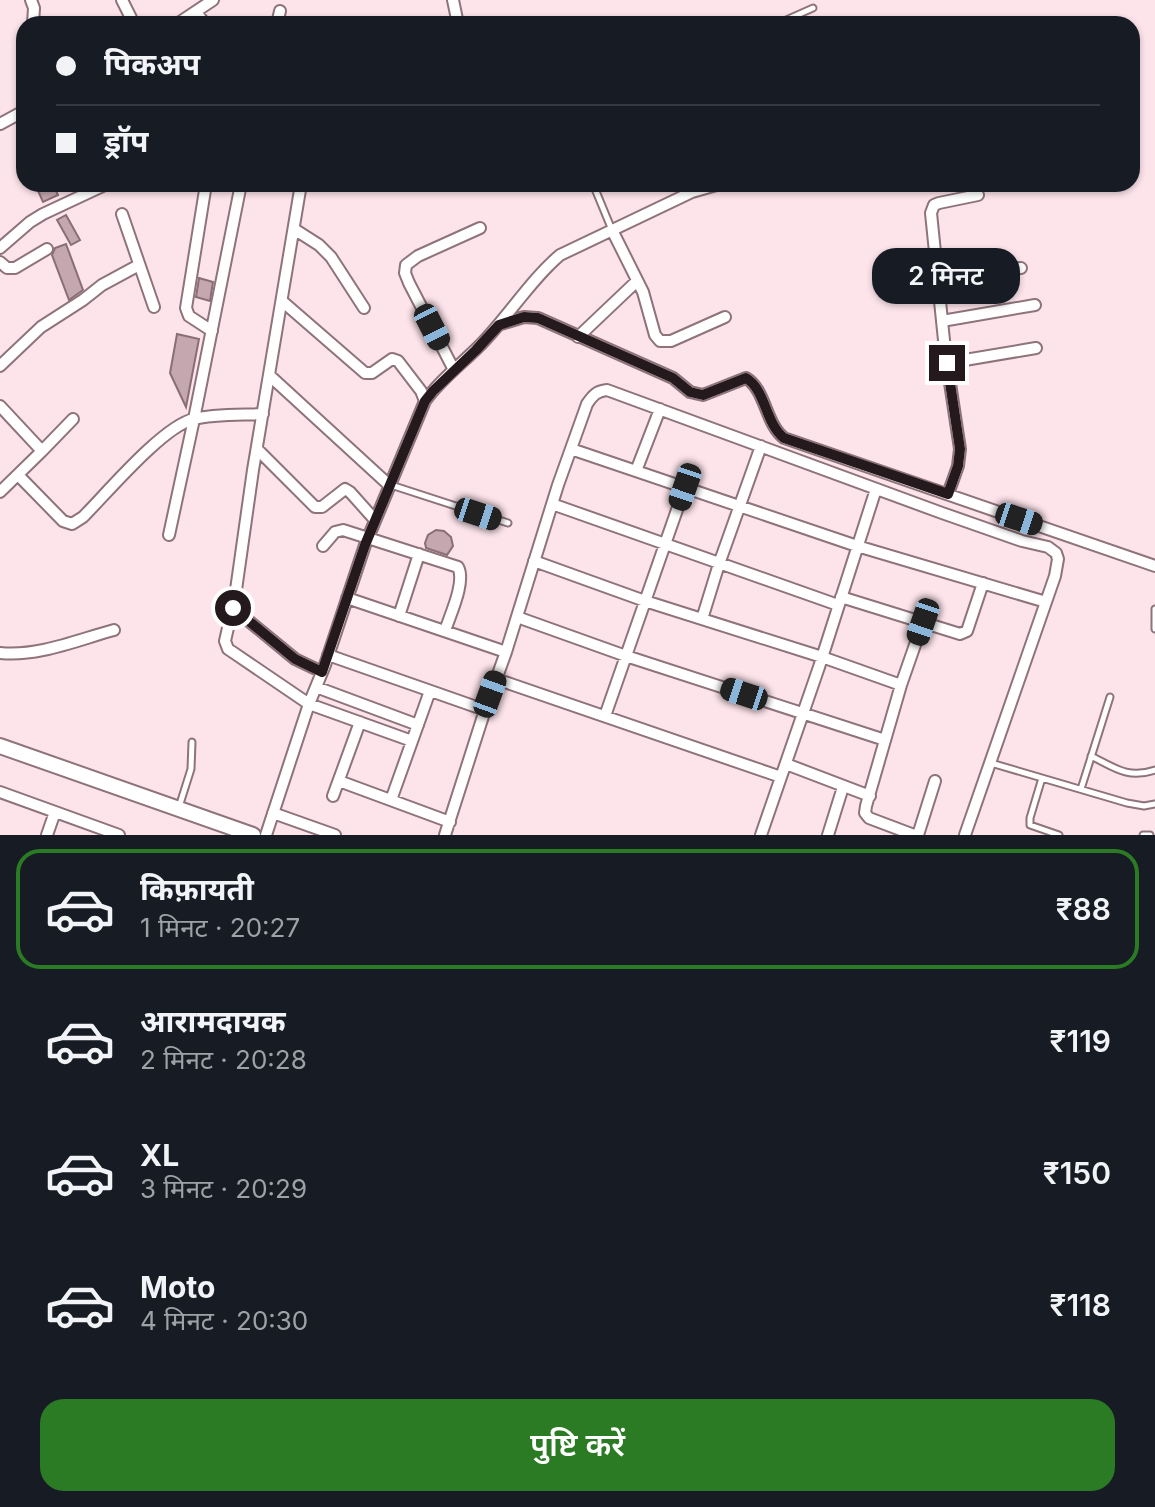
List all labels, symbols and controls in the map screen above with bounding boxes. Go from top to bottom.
text: पिकअप [104,46,200,82]
text: ड्रॉप [104,123,148,159]
callout: 2 मिनट [873,247,1021,303]
text: 2 मिनट [908,260,984,291]
car [410,300,454,354]
route end [929,345,965,381]
car [666,460,704,514]
car [451,495,505,533]
car [992,500,1046,538]
route start [215,590,251,626]
car [904,595,942,649]
car [471,667,509,721]
car [717,675,771,713]
text: किफ़ायती [140,871,254,907]
icon: car [44,873,116,945]
text: ₹88 [1056,891,1111,927]
text: 1 मिनट · 20:27 [140,912,300,943]
text: आरामदायक [140,1003,286,1039]
icon: car [44,1005,116,1077]
text: ₹119 [1050,1023,1111,1059]
text: 2 मिनट · 20:28 [140,1044,307,1075]
icon: car [44,1137,116,1209]
text: XL [140,1137,179,1173]
text: ₹150 [1043,1155,1111,1191]
text: 3 मिनट · 20:29 [140,1173,307,1204]
icon: car [44,1269,116,1341]
text: Moto [140,1269,215,1305]
text: ₹118 [1050,1287,1111,1323]
text: 4 मिनट · 20:30 [140,1305,308,1336]
button: पुष्टि करें [40,1399,1115,1491]

